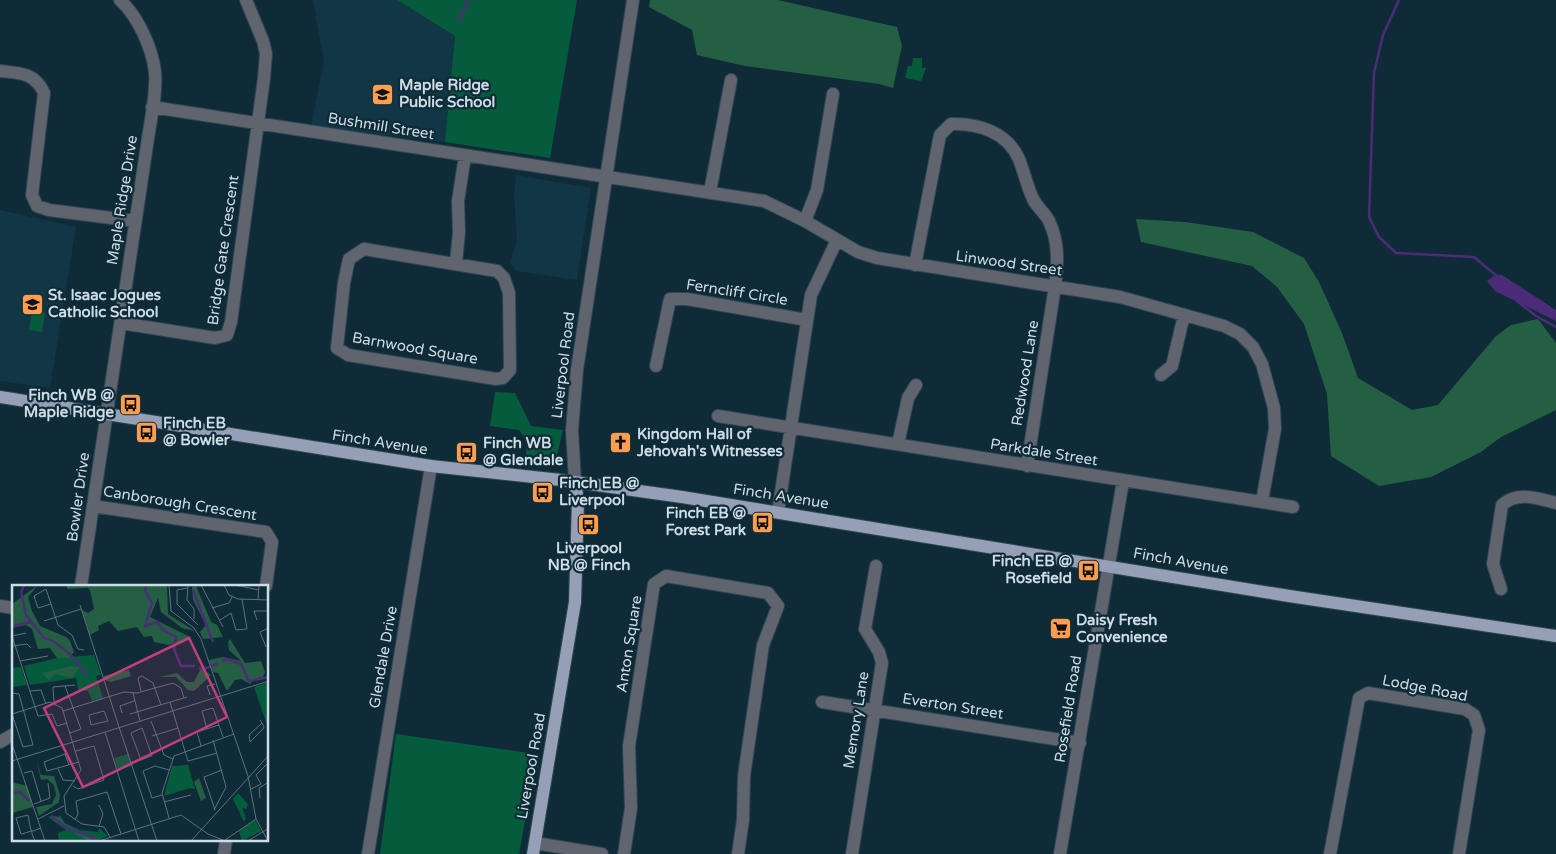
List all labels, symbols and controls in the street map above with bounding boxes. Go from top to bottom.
place label: Maple Ridge Public School [399,76,495,111]
school or university icon: Maple Ridge Public School [371,82,395,106]
street label: Bushmill Street [326,109,436,143]
street label: Maple Ridge Drive [103,134,141,266]
street label: Bridge Gate Crescent [204,174,242,326]
street label: Linwood Street [954,247,1064,279]
street label: Ferncliff Circle [685,275,789,309]
place label: St. Isaac Jogues Catholic School [48,286,161,321]
school or university icon: St. Isaac Jogues Catholic School [20,292,44,316]
street label: Liverpool Road [548,311,578,419]
street label: Redwood Lane [1008,319,1042,427]
street label: Barnwood Square [351,328,479,368]
place label: Finch WB @ Maple Ridge [24,386,115,422]
bus stop icon: Finch WB @ Maple Ridge [118,392,142,416]
place label: Finch EB @ Bowler [163,414,230,449]
bus stop icon: Finch EB @ Bowler [135,420,159,444]
place label: Kingdom Hall of Jehovah's Witnesses [636,425,783,460]
street label: Finch Avenue [331,426,429,458]
church icon: Kingdom Hall of Jehovah's Witnesses [609,431,633,455]
place label: Finch WB @ Glendale [483,434,564,469]
street label: Parkdale Street [989,435,1099,469]
bus stop icon: Finch WB @ Glendale [455,440,479,464]
street label: Bowler Drive [63,451,93,543]
place label: Finch EB @ Liverpool [559,474,640,510]
bus stop icon: Finch EB @ Liverpool [531,480,555,504]
street label: Finch Avenue [732,480,830,512]
street label: Canborough Crescent [102,482,258,524]
place label: Finch EB @ Forest Park [666,504,747,539]
bus stop icon: Finch EB @ Forest Park [750,510,774,534]
bus stop icon: Liverpool NB @ Finch [577,513,601,537]
place label: Liverpool NB @ Finch [548,539,630,574]
street label: Finch Avenue [1132,544,1230,578]
place label: Finch EB @ Rosefield [992,552,1073,587]
bus stop icon: Finch EB @ Rosefield [1076,558,1100,582]
inset map [12,585,269,842]
street label: Anton Square [612,594,646,694]
street label: Glendale Drive [365,604,401,710]
place label: Daisy Fresh Convenience [1076,611,1168,646]
supermarket icon: Daisy Fresh Convenience [1048,617,1072,641]
street label: Rosefield Road [1051,654,1085,764]
street label: Memory Lane [839,670,873,770]
street label: Lodge Road [1381,671,1469,705]
street label: Everton Street [901,689,1005,723]
street label: Liverpool Road [513,712,549,820]

